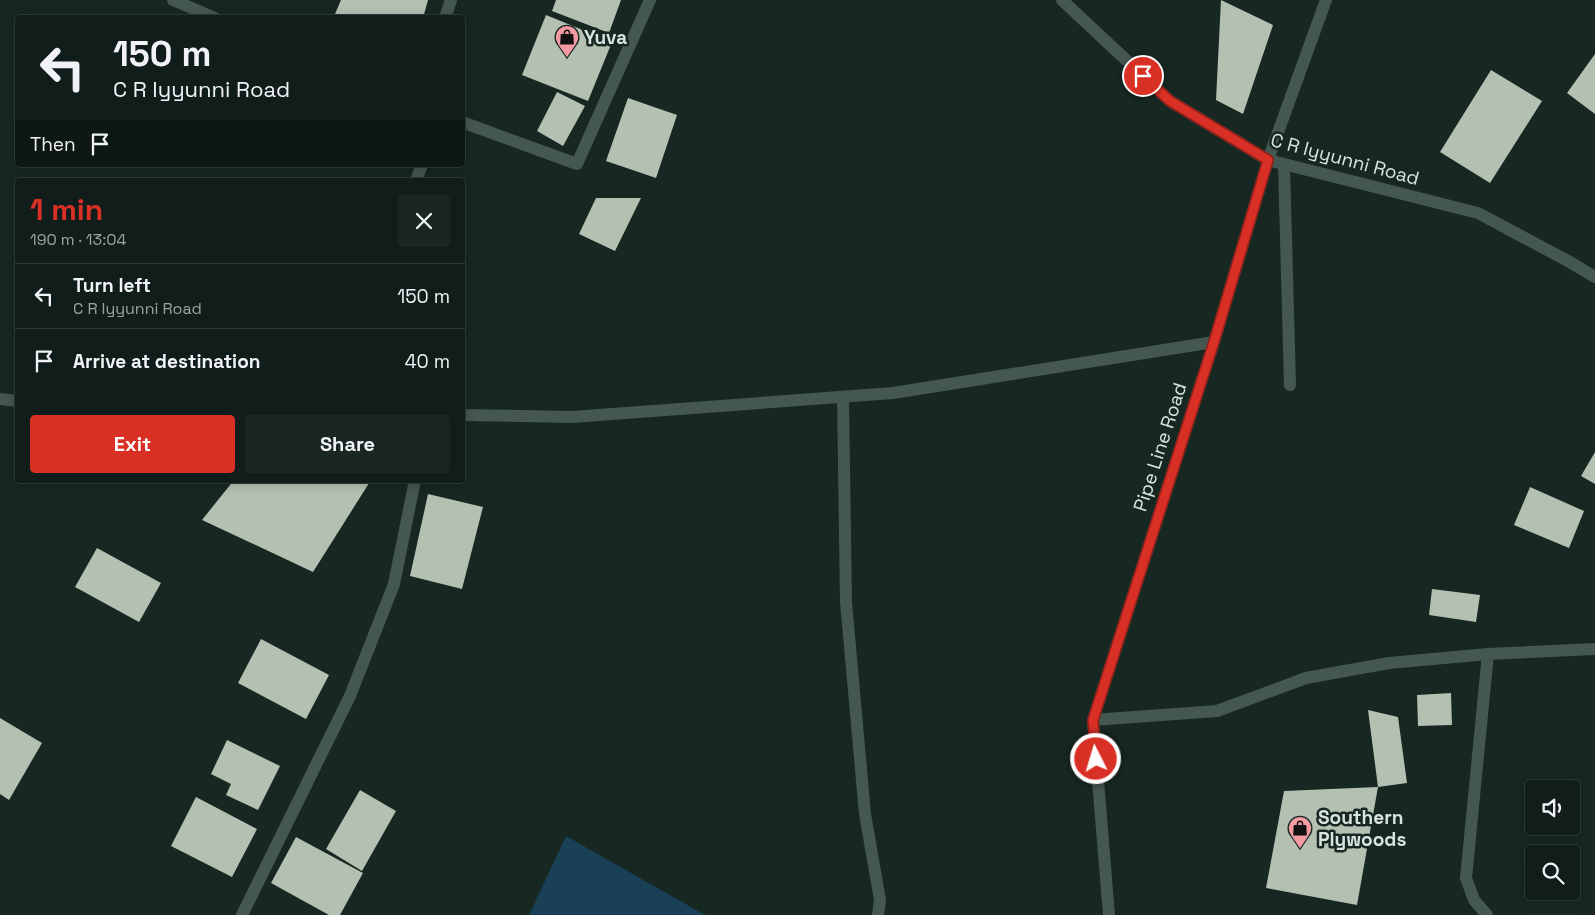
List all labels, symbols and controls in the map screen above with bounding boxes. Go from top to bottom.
shop icon: Yuva [554,24,580,58]
place label: Yuva [584,25,627,50]
text: 150 m [113,32,211,76]
icon: left [30,35,95,100]
pin [1122,55,1164,97]
icon: arrive [1129,62,1157,90]
text: C R Iyyunni Road [113,75,290,103]
street label: C R Iyyunni Road [1268,127,1422,191]
icon: arrive [86,130,114,158]
text: Then [30,132,76,157]
text: 1 min [30,190,103,229]
button: close [398,195,450,247]
text: 190 m · 13:04 [30,229,126,250]
text: Turn left [73,273,151,298]
icon: left [30,282,58,310]
text: 150 m [397,284,450,309]
text: C R Iyyunni Road [73,298,202,319]
icon: arrive [30,347,58,375]
text: Arrive at destination [73,349,261,374]
text: 40 m [405,349,450,374]
street label: Pipe Line Road [1127,379,1193,515]
button: Exit [30,415,235,473]
button: Share [245,415,450,473]
position arrow [1069,732,1121,784]
map controls [1525,780,1580,900]
button: sound [1525,780,1580,835]
place label: Southern Plywoods [1318,805,1406,852]
shop icon: Southern Plywoods [1287,815,1313,849]
button: search [1525,845,1580,900]

